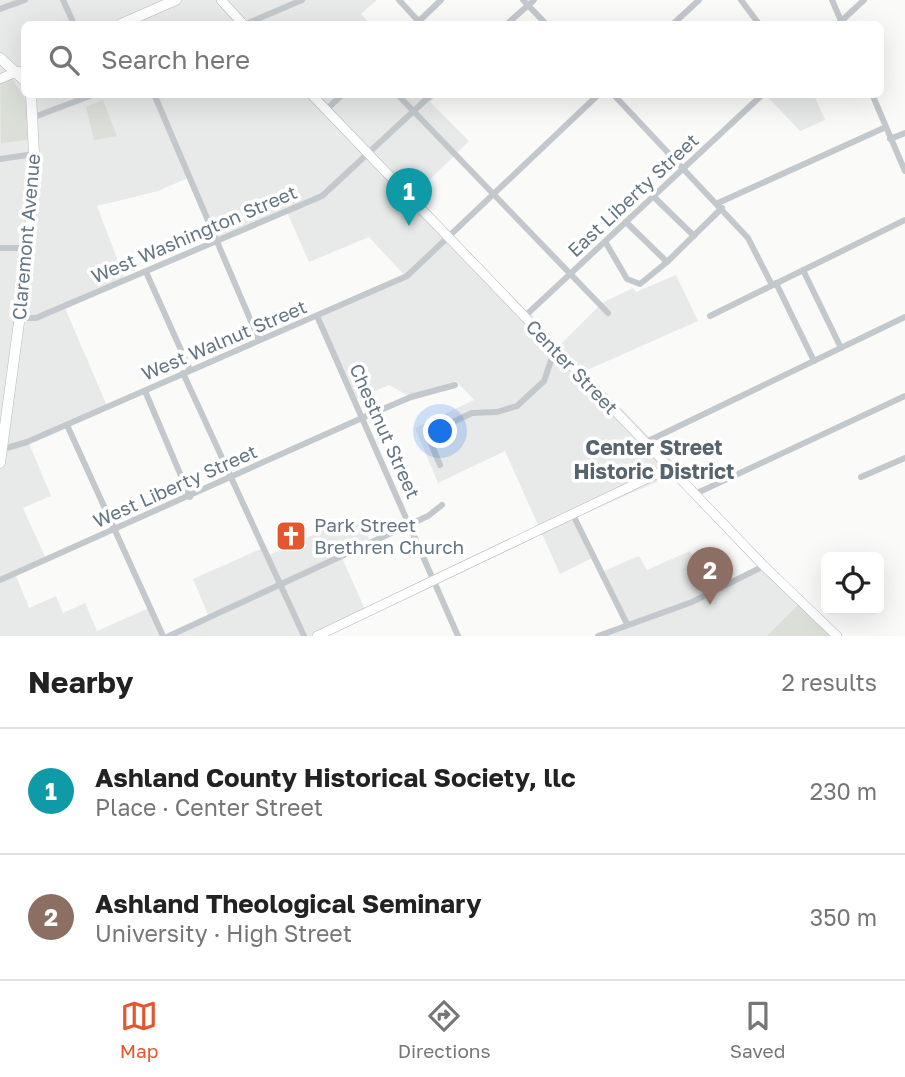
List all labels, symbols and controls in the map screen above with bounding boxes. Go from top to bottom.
search box [21,21,884,98]
icon: search [45,41,83,79]
text: Search here [101,44,250,75]
street label: East Liberty Street [562,128,703,261]
street label: Claremont Avenue [7,153,44,321]
pin: 1 [386,168,432,226]
street label: West Washington Street [88,180,300,287]
street label: West Walnut Street [138,294,310,385]
street label: Center Street [522,315,623,419]
street label: Chestnut Street [345,360,425,502]
your location [423,414,457,448]
district label: Center Street Historic District [574,434,734,484]
street label: West Liberty Street [89,439,260,532]
place label: Park Street Brethren Church [314,513,464,558]
church icon: Park Street Brethren Church [274,519,308,553]
pin: 2 [687,547,733,605]
map controls [821,552,884,615]
button: locate [821,552,884,615]
text: Nearby [28,664,133,700]
text: 2 results [781,668,877,696]
text: Ashland County Historical Society, llc [95,762,576,793]
text: 1 [45,777,57,805]
text: 230 m [810,777,877,805]
text: Place · Center Street [95,793,323,821]
text: Ashland Theological Seminary [95,888,482,919]
text: 2 [44,903,58,931]
text: 350 m [810,903,877,931]
text: University · High Street [95,919,352,947]
tab: Map [120,997,158,1062]
tab: Directions [398,997,491,1062]
tab: Saved [730,997,785,1062]

